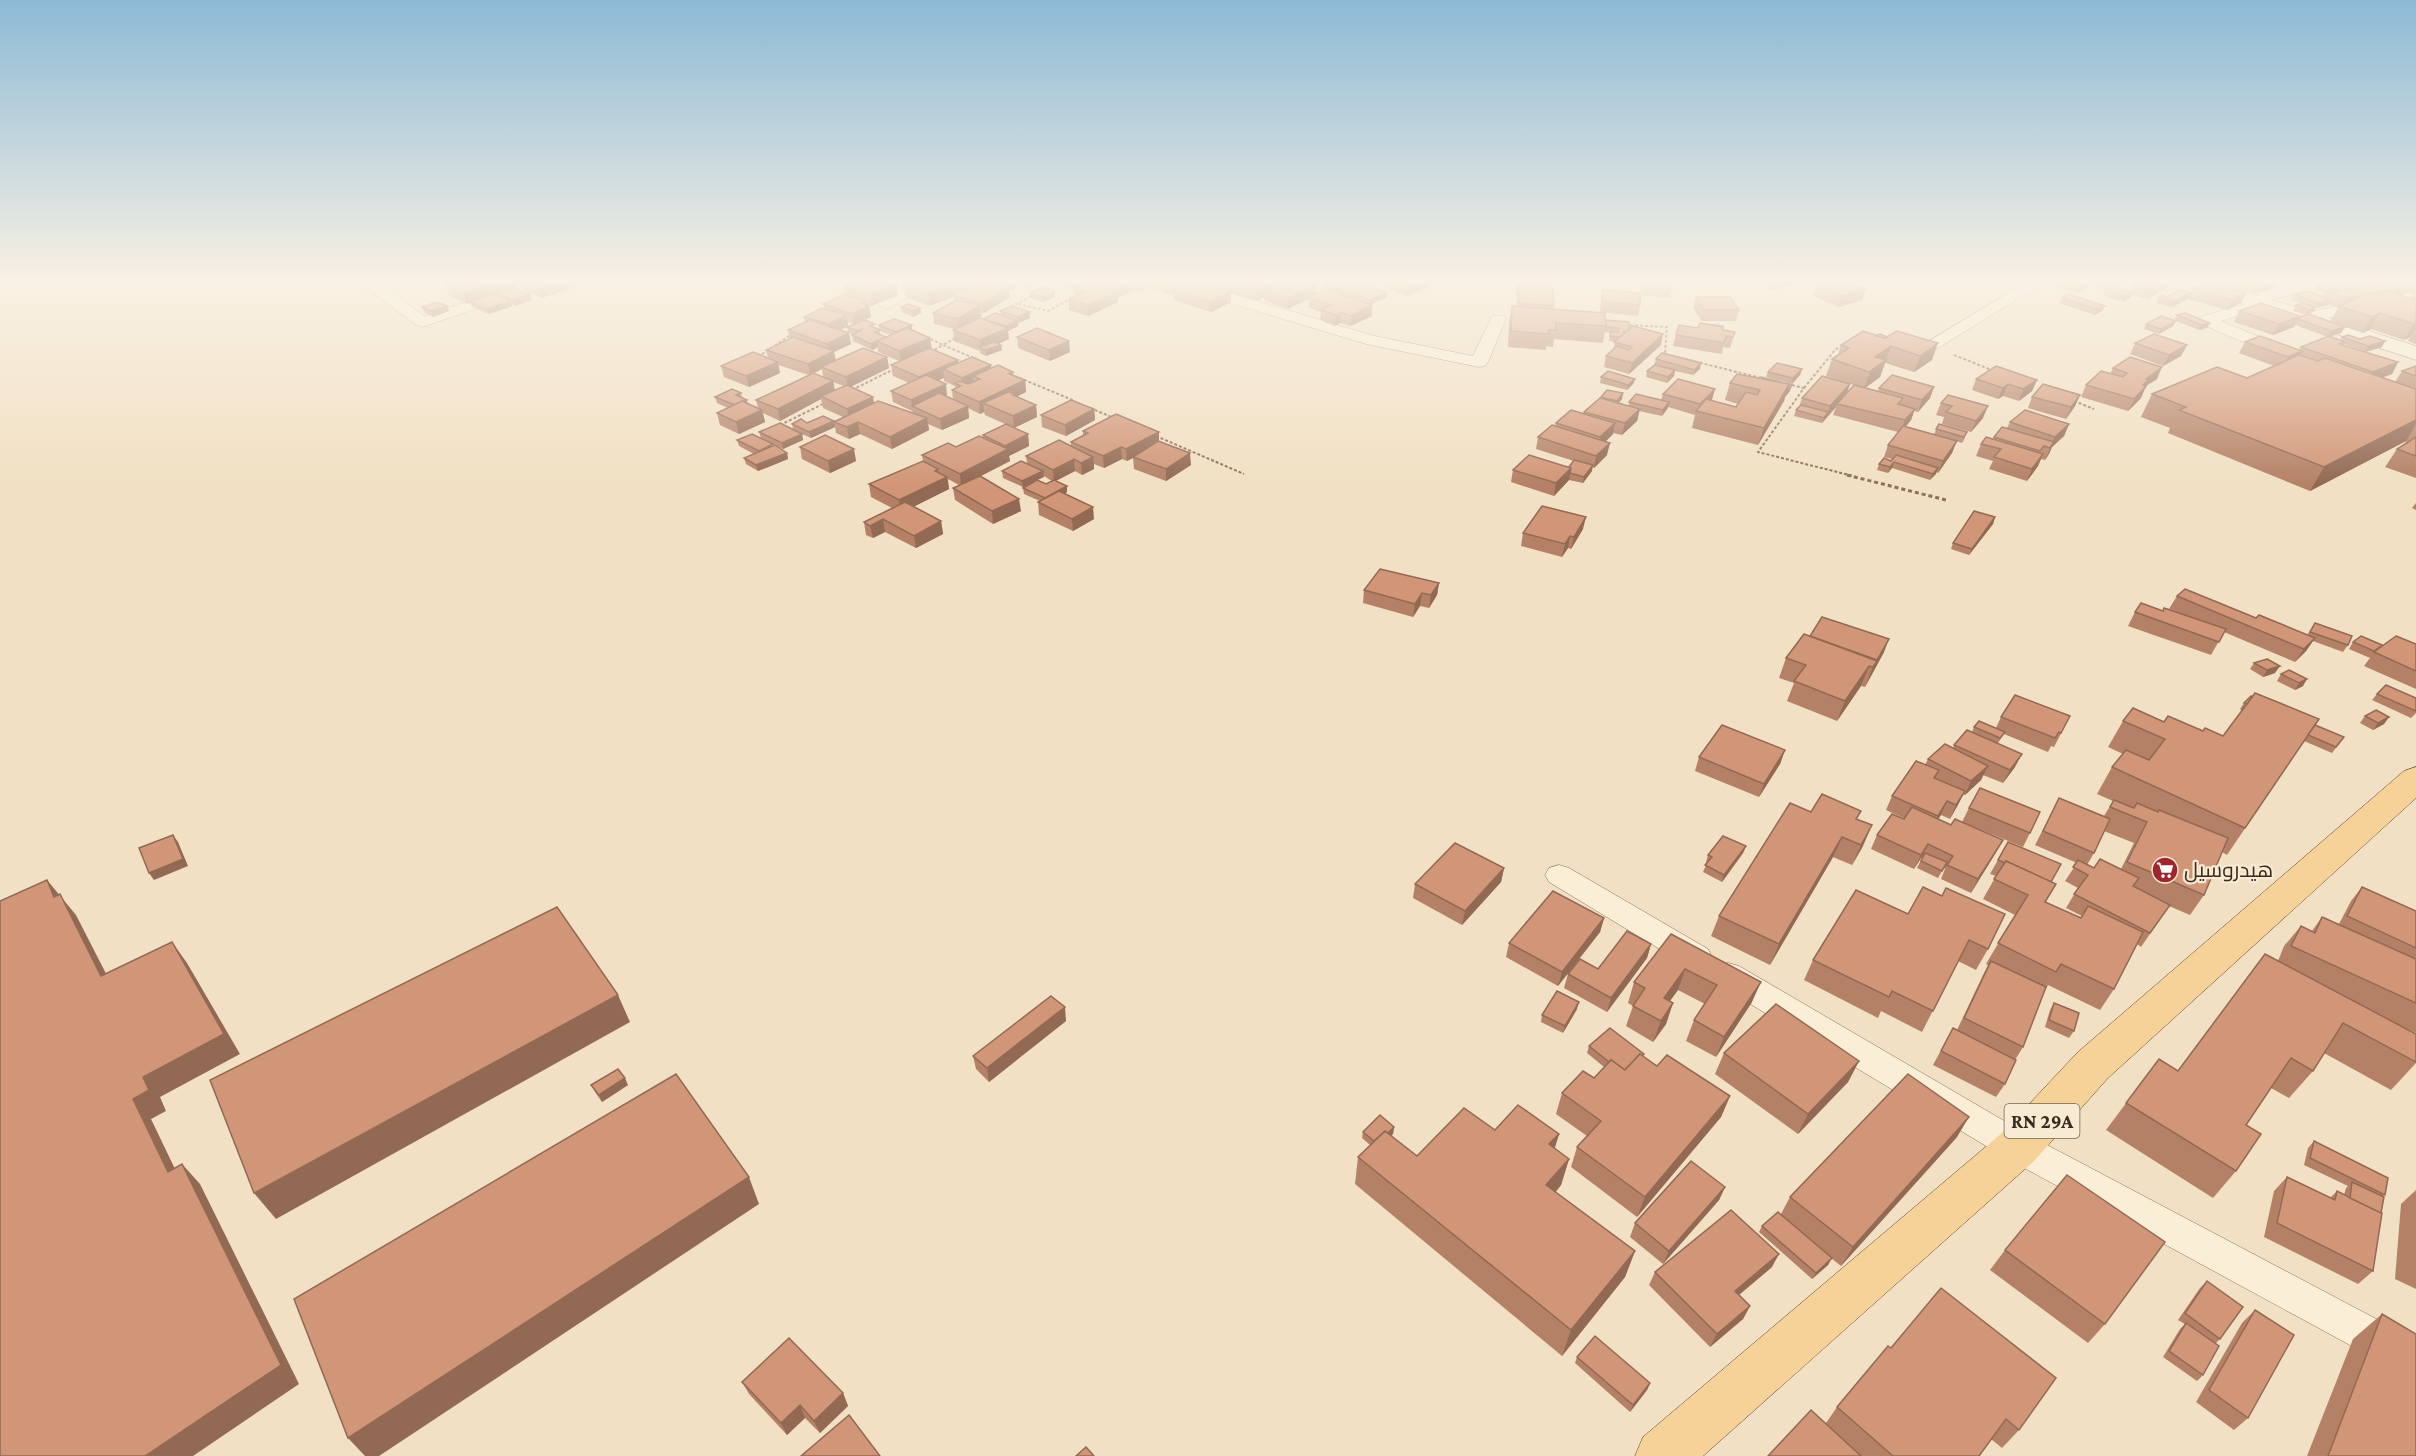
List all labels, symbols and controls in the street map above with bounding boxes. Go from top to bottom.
supermarket icon: هيدروسيل [2150,855,2180,885]
place label: هيدروسيل [2184,858,2273,883]
road number: RN 29A [2004,1104,2080,1138]

